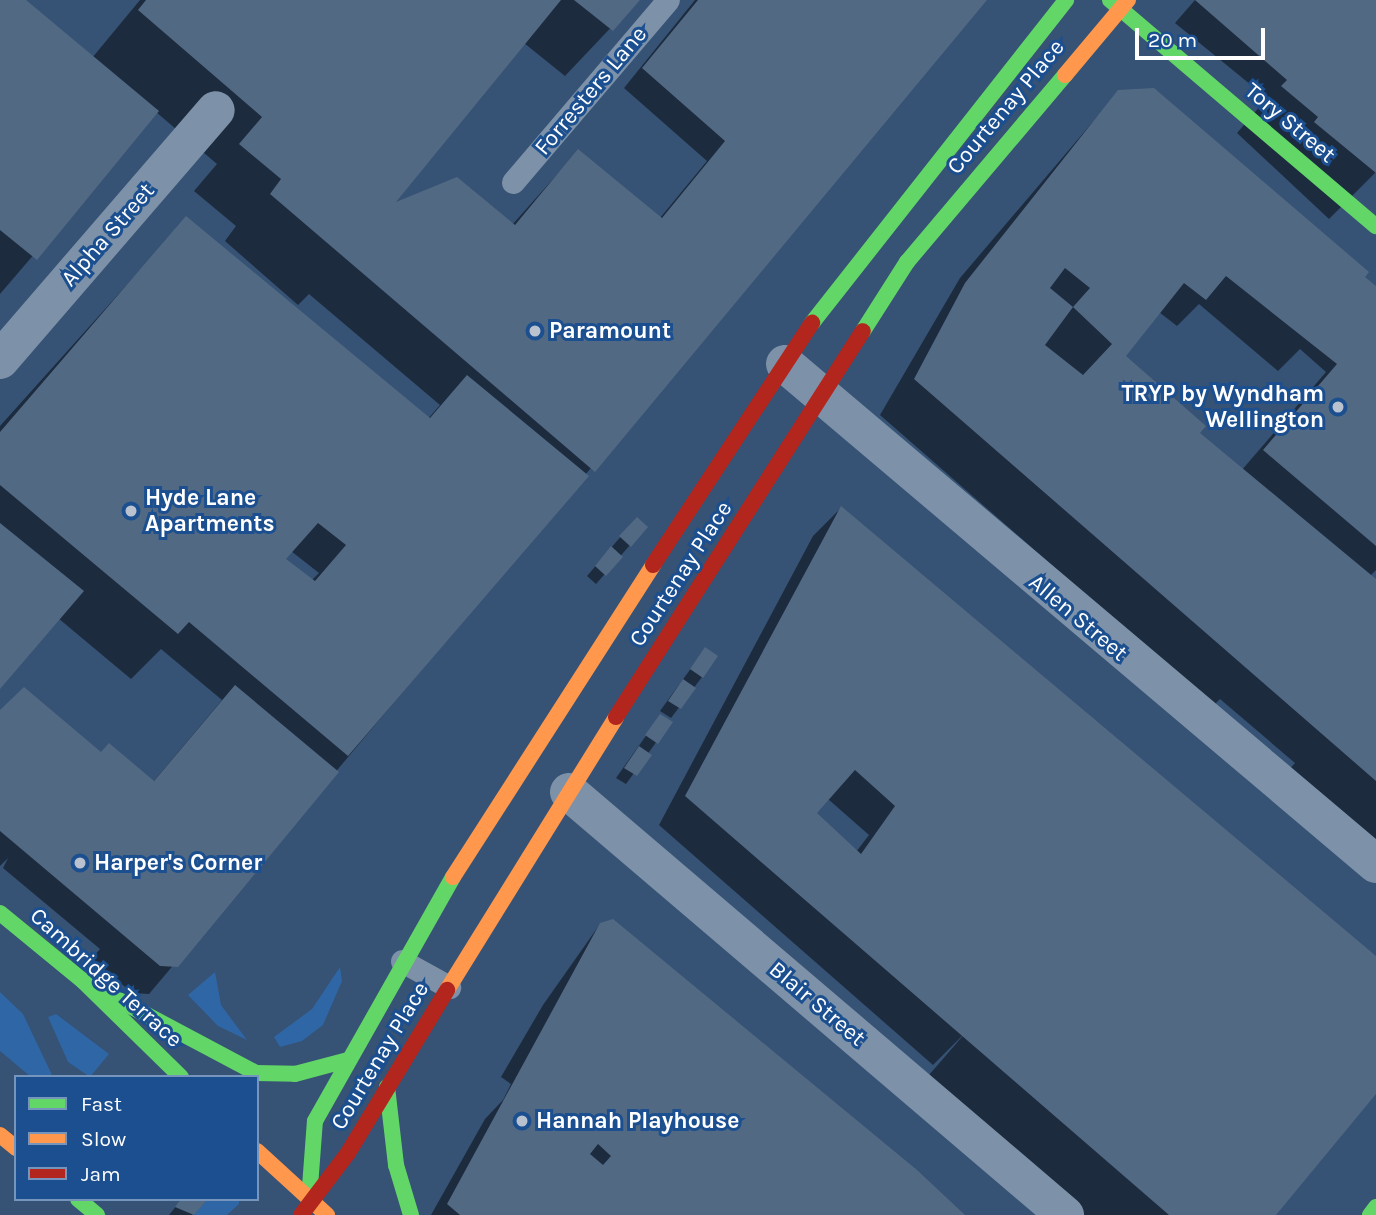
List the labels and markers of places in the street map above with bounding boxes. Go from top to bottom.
place label: Paramount [549,317,671,345]
marker: Paramount [527,323,543,339]
place label: TRYP by Wyndham Wellington [1121,380,1324,434]
marker: TRYP by Wyndham Wellington [1330,399,1346,415]
place label: Hyde Lane Apartments [145,484,275,538]
marker: Hyde Lane Apartments [123,503,139,519]
place label: Harper's Corner [94,849,262,877]
marker: Harper's Corner [72,855,88,871]
place label: Hannah Playhouse [536,1107,739,1135]
marker: Hannah Playhouse [514,1113,530,1129]

